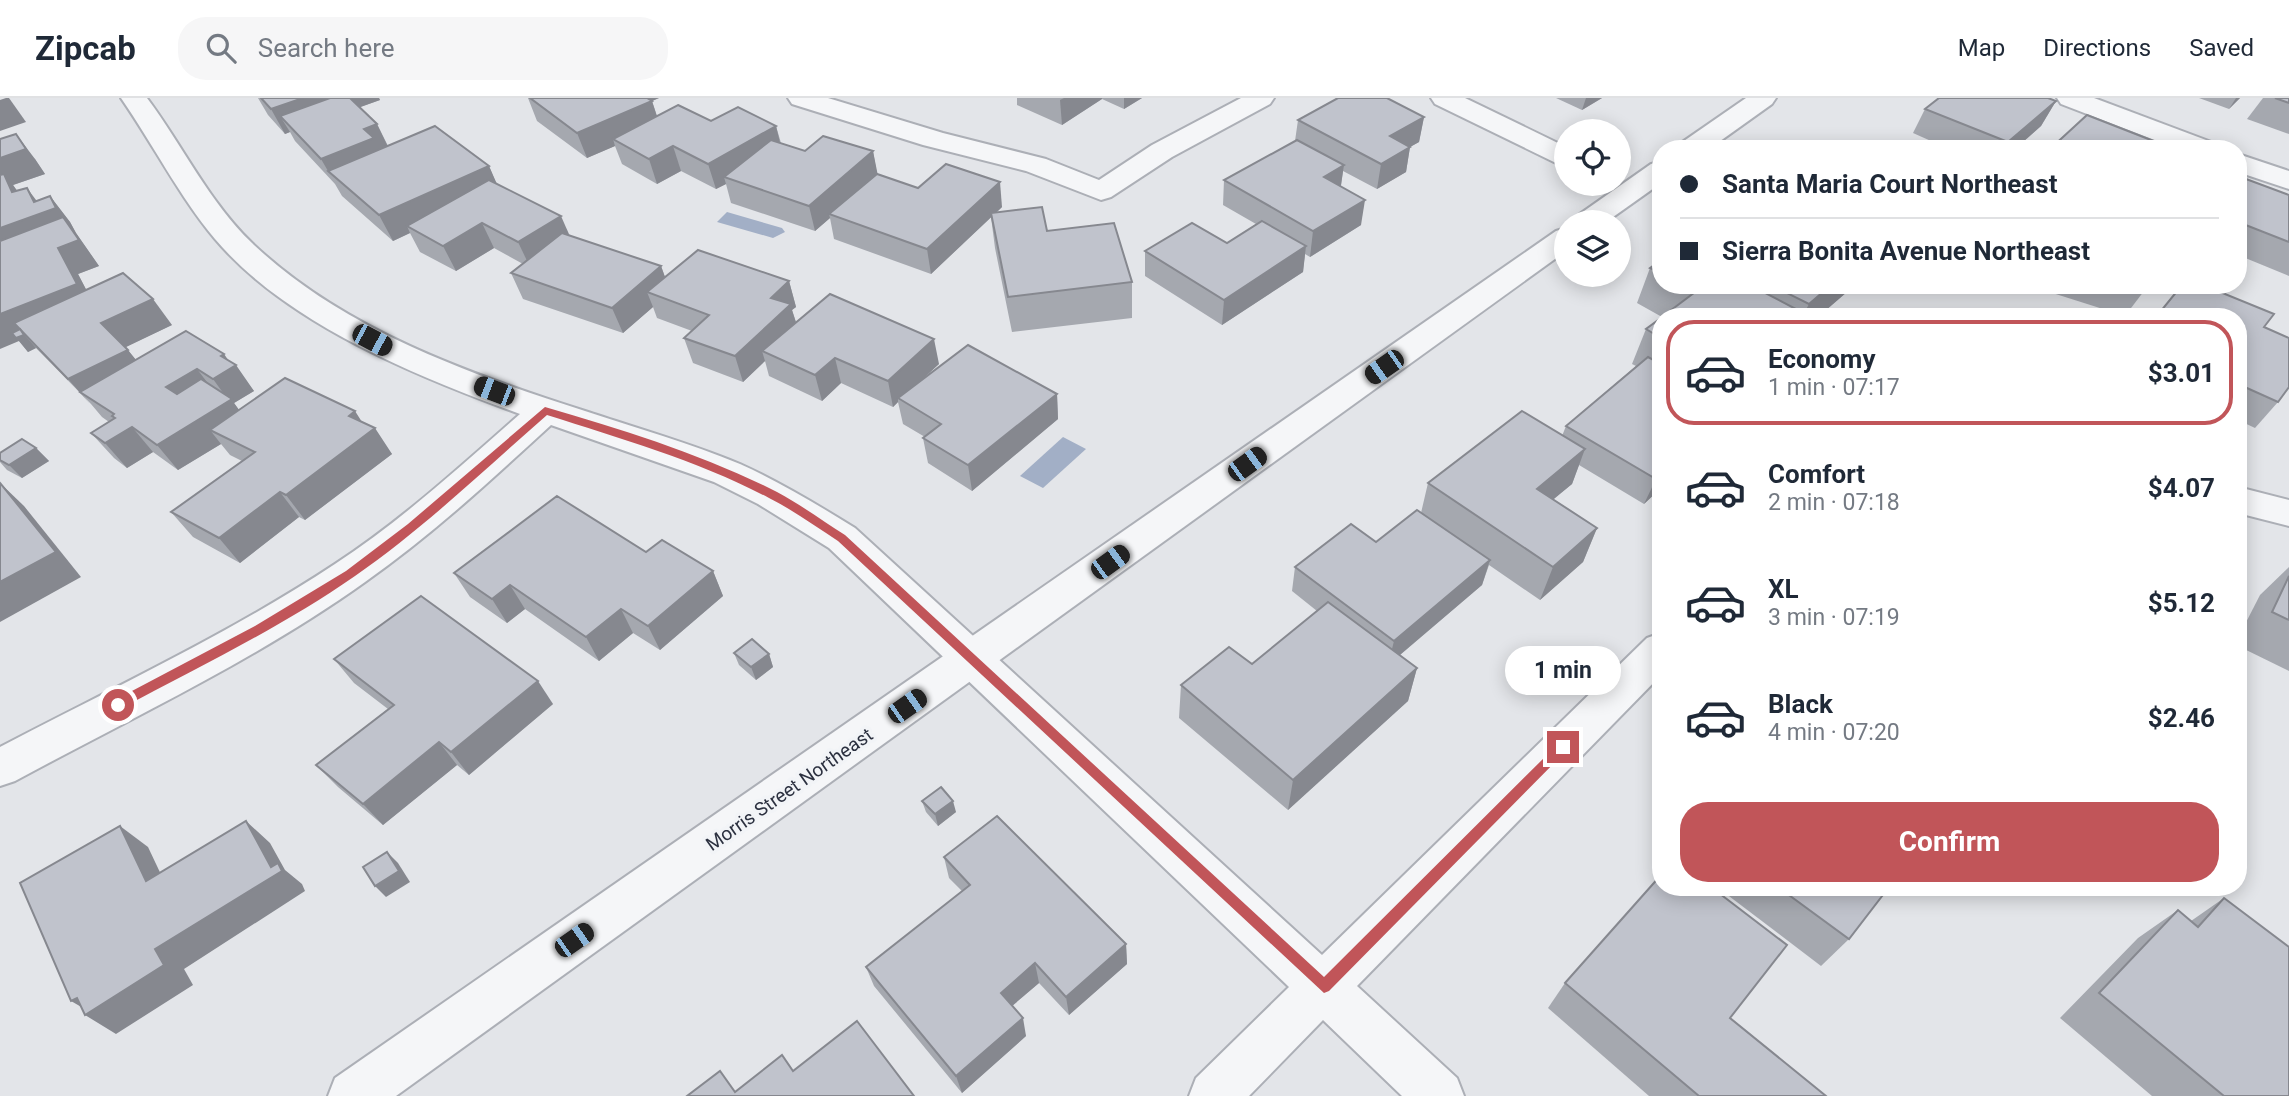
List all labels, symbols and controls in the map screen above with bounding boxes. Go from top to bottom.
search box [178,17,668,80]
text: Zipcab [35,29,136,68]
icon: search [202,29,240,67]
text: Search here [258,33,395,63]
text: Map [1958,34,2005,62]
text: Directions [2043,34,2151,62]
text: Saved [2189,34,2254,62]
map controls [1554,119,1631,287]
button: locate [1554,119,1631,196]
text: Santa Maria Court Northeast [1722,169,2057,199]
button: layers [1554,210,1631,287]
text: Sierra Bonita Avenue Northeast [1722,236,2090,266]
car [349,321,396,359]
icon: car [1684,341,1747,404]
text: Economy [1768,344,1875,374]
car [1361,346,1408,388]
text: $3.01 [2148,358,2215,388]
car [471,374,518,408]
text: 1 min · 07:17 [1768,374,1900,401]
car [1224,443,1271,485]
icon: car [1684,456,1747,519]
text: Comfort [1768,459,1865,489]
text: $4.07 [2148,473,2215,503]
text: 2 min · 07:18 [1768,489,1900,516]
car [1087,541,1134,583]
icon: car [1684,571,1747,634]
text: XL [1768,574,1799,604]
text: $5.12 [2148,588,2215,618]
text: 3 min · 07:19 [1768,604,1900,631]
callout: 1 min [1505,646,1621,694]
text: 1 min [1534,657,1592,684]
car [884,685,931,727]
icon: car [1684,686,1747,749]
route start [102,689,134,721]
text: Black [1768,689,1833,719]
text: $2.46 [2148,703,2215,733]
text: 4 min · 07:20 [1768,719,1900,746]
street label: Morris Street Northeast [701,723,877,856]
route end [1547,731,1579,763]
button: Confirm [1680,802,2219,882]
car [551,919,598,961]

